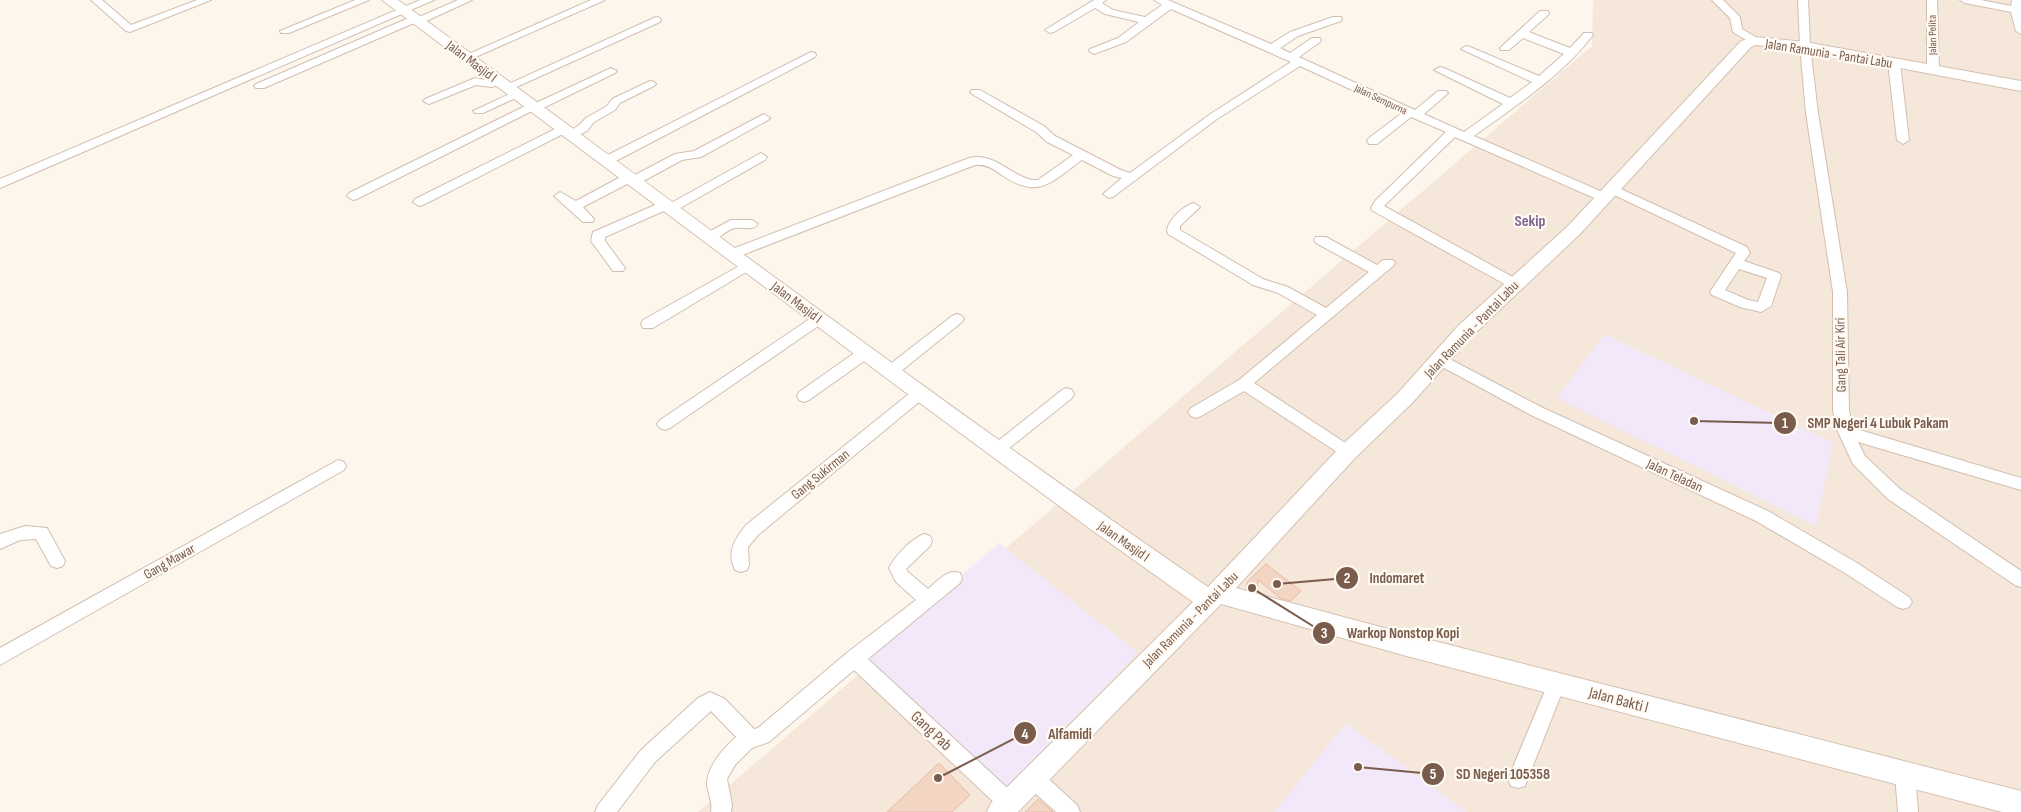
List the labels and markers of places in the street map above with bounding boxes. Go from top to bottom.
callout: SMP Negeri 4 Lubuk Pakam [1772,408,1958,438]
callout: Indomaret [1334,563,1434,593]
callout: Warkop Nonstop Kopi [1312,618,1469,648]
callout: Alfamidi [1013,718,1101,748]
callout: SD Negeri 105358 [1421,759,1559,789]

